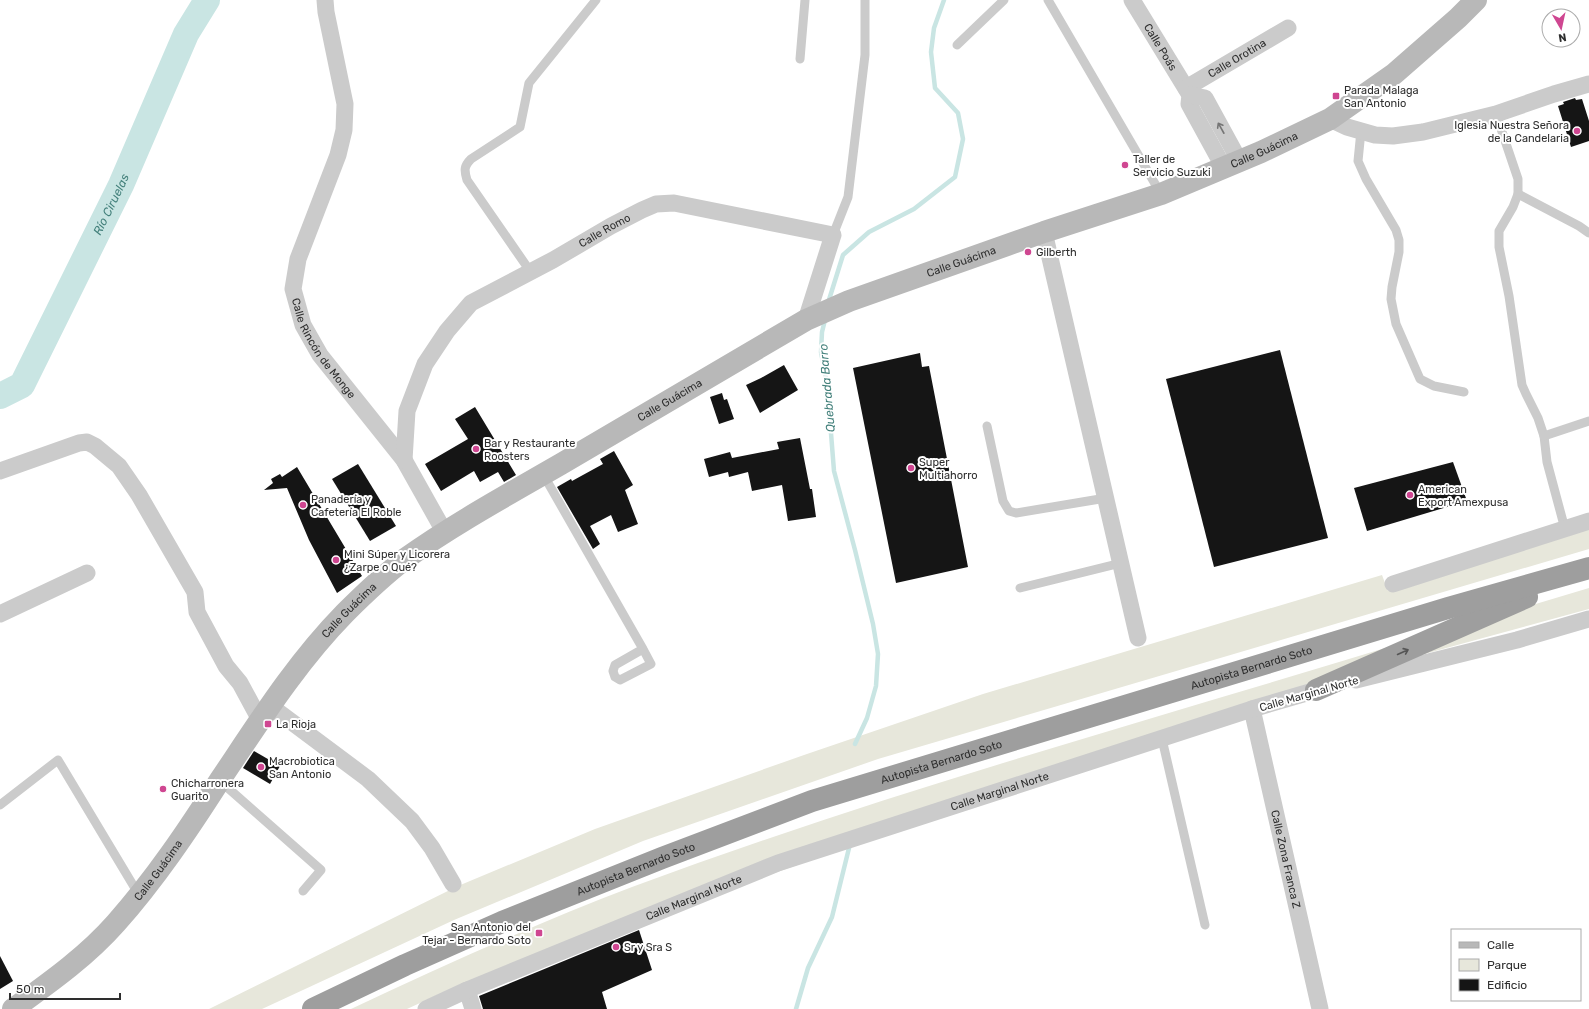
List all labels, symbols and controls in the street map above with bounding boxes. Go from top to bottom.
north arrow [1541,8,1581,48]
street label: Calle Poás [1141,21,1180,73]
text: N [1557,30,1567,44]
street label: Calle Orotina [1205,36,1268,80]
place label: Parada Malaga San Antonio [1344,84,1419,110]
marker: Parada Malaga San Antonio [1331,91,1341,101]
place label: Iglesia Nuestra Señora de la Candelaria [1454,119,1569,145]
one-way arrow [1217,122,1224,134]
marker: Iglesia Nuestra Señora de la Candelaria [1572,126,1582,136]
street label: Calle Guácima [1228,129,1300,171]
place label: Taller de Servicio Suzuki [1133,153,1211,179]
marker: Taller de Servicio Suzuki [1120,160,1130,170]
water label: Río Ciruelas [90,172,132,237]
street label: Calle Romo [576,211,632,250]
street label: Calle Guácima [925,243,997,280]
place label: Gilberth [1036,246,1077,259]
marker: Gilberth [1023,247,1033,257]
street label: Calle Rincón de Monge [289,296,359,401]
water label: Quebrada Barro [816,343,838,433]
street label: Calle Guácima [635,376,704,424]
place label: Bar y Restaurante Roosters [484,437,575,463]
marker: Bar y Restaurante Roosters [471,444,481,454]
place label: Super Multiahorro [919,456,978,482]
marker: Super Multiahorro [906,463,916,473]
place label: American Export Amexpusa [1418,483,1508,509]
marker: American Export Amexpusa [1405,490,1415,500]
place label: Panadería y Cafetería El Roble [311,493,402,519]
marker: Panadería y Cafetería El Roble [298,500,308,510]
place label: Mini Súper y Licorera ¿Zarpe o Qué? [344,548,450,574]
marker: Mini Súper y Licorera ¿Zarpe o Qué? [331,555,341,565]
street label: Calle Guácima [319,580,379,641]
street label: Autopista Bernardo Soto [1189,643,1314,692]
one-way arrow [1397,648,1409,655]
street label: Calle Marginal Norte [1258,674,1360,714]
place label: La Rioja [276,718,316,731]
marker: La Rioja [263,719,273,729]
street label: Autopista Bernardo Soto [879,737,1004,786]
place label: Macrobiotica San Antonio [269,755,335,781]
marker: Macrobiotica San Antonio [256,762,266,772]
street label: Calle Marginal Norte [949,769,1050,813]
place label: Chicharronera Guarito [171,777,244,803]
marker: Chicharronera Guarito [158,784,168,794]
street label: Calle Zona Franca Z [1269,809,1304,910]
street label: Calle Guácima [131,837,185,903]
street label: Autopista Bernardo Soto [575,840,697,898]
street label: Calle Marginal Norte [644,872,744,923]
place label: San Antonio del Tejar - Bernardo Soto [422,921,531,947]
marker: San Antonio del Tejar - Bernardo Soto [534,928,544,938]
legend [1451,929,1581,1001]
text: Calle [1487,938,1514,952]
place label: Sr y Sra S [624,941,672,954]
marker: Sr y Sra S [611,942,621,952]
text: Parque [1487,958,1527,972]
scale bar [10,975,120,1001]
text: Edificio [1487,978,1527,992]
text: 50 m [16,982,44,996]

